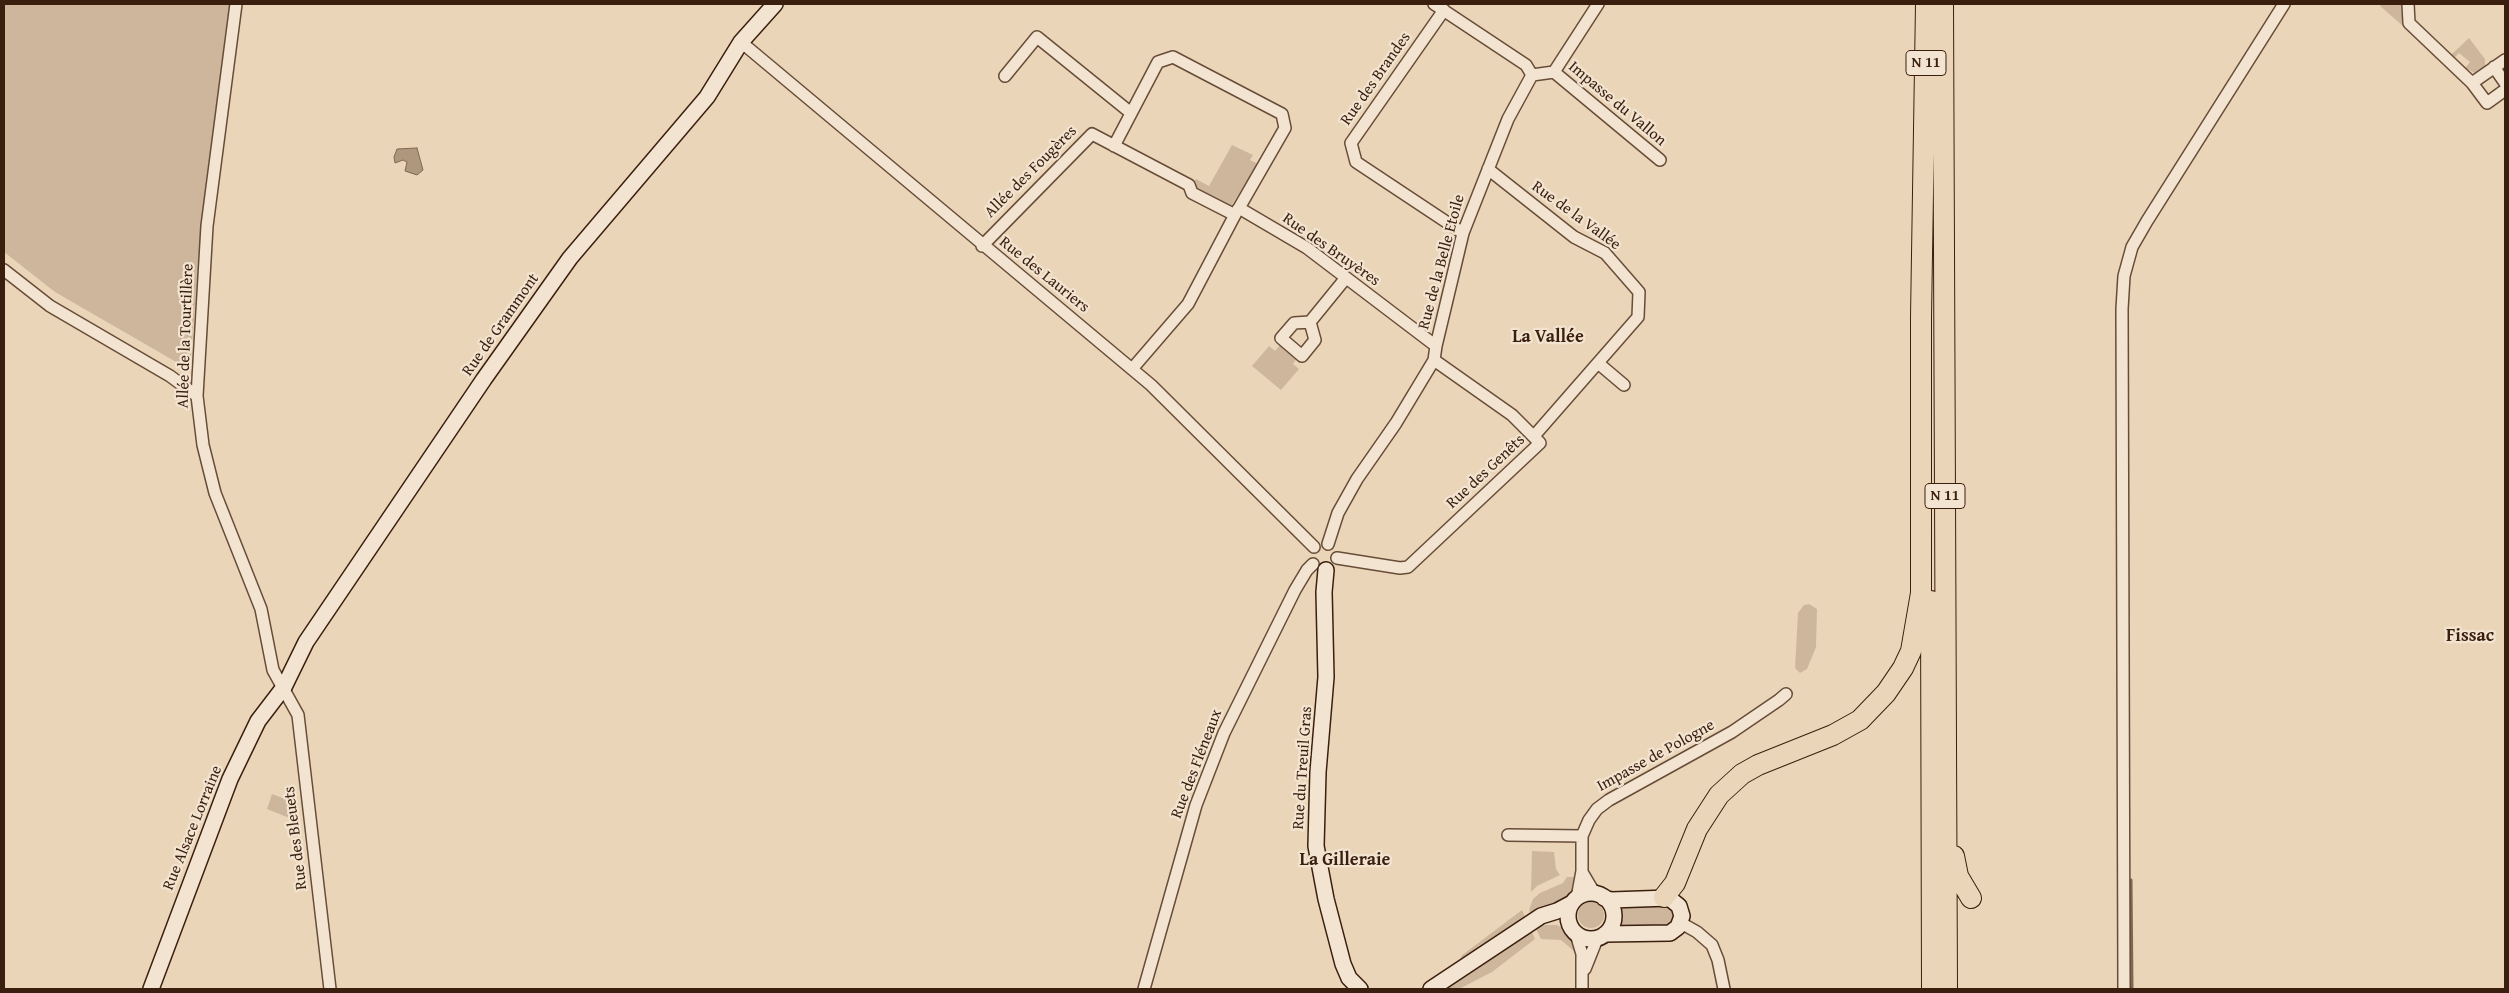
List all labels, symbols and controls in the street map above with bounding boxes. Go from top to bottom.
street label: Rue des Brandes [1337,29,1415,129]
road number: N 11 [1906,50,1946,76]
street label: Impasse du Vallon [1564,57,1670,151]
street label: Allée des Fougères [981,122,1081,222]
street label: Rue de la Vallée [1528,177,1624,255]
street label: Rue de la Belle Etoile [1415,192,1469,332]
street label: Rue des Bruyères [1278,209,1384,291]
street label: Rue des Lauriers [995,233,1093,317]
street label: Allée de la Tourtillère [174,263,198,409]
street label: Rue de Grammont [458,270,544,380]
district label: La Vallée [1512,326,1584,348]
street label: Rue des Genêts [1443,431,1529,513]
road number: N 11 [1925,484,1965,508]
district label: Fissac [2446,625,2494,647]
street label: Rue du Treuil Gras [1289,706,1317,830]
street label: Rue des Fléneaux [1167,707,1227,821]
street label: Impasse de Pologne [1594,716,1718,796]
street label: Rue Alsace Lorraine [159,763,227,893]
street label: Rue des Bleuets [280,785,312,891]
district label: La Gilleraie [1300,849,1390,871]

